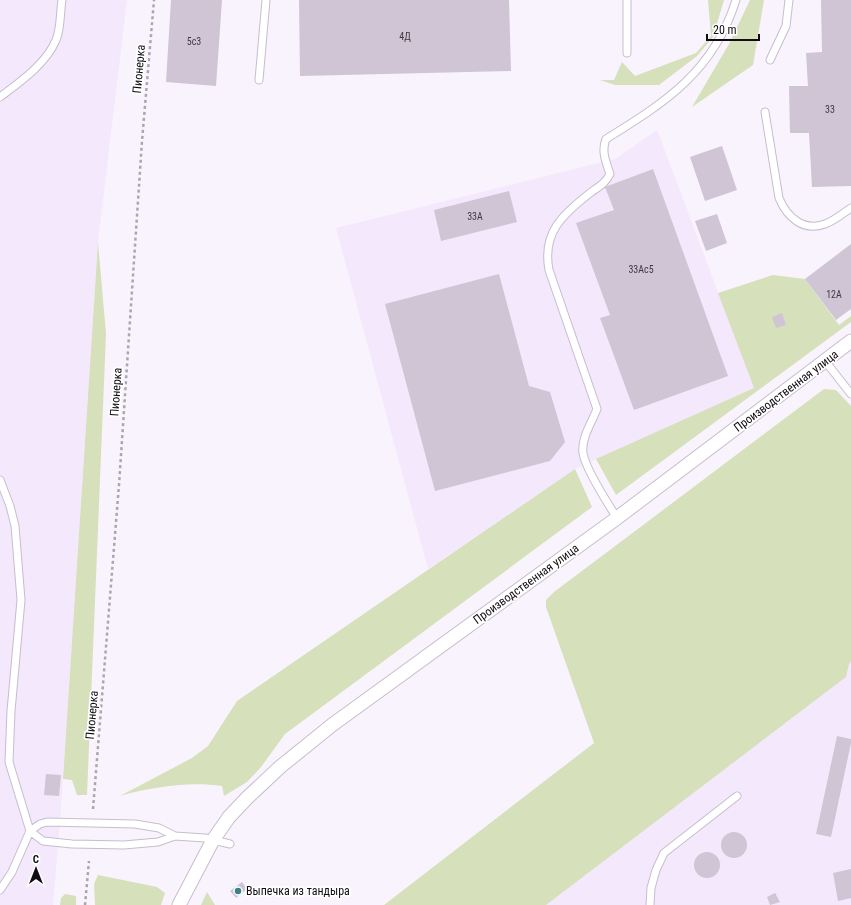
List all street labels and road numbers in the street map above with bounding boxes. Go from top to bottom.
street label: Пионерка [130,44,148,94]
street label: Производственная улица [731,347,841,435]
street label: Пионерка [107,367,125,417]
street label: Производственная улица [471,541,582,627]
street label: Пионерка [83,690,101,740]

